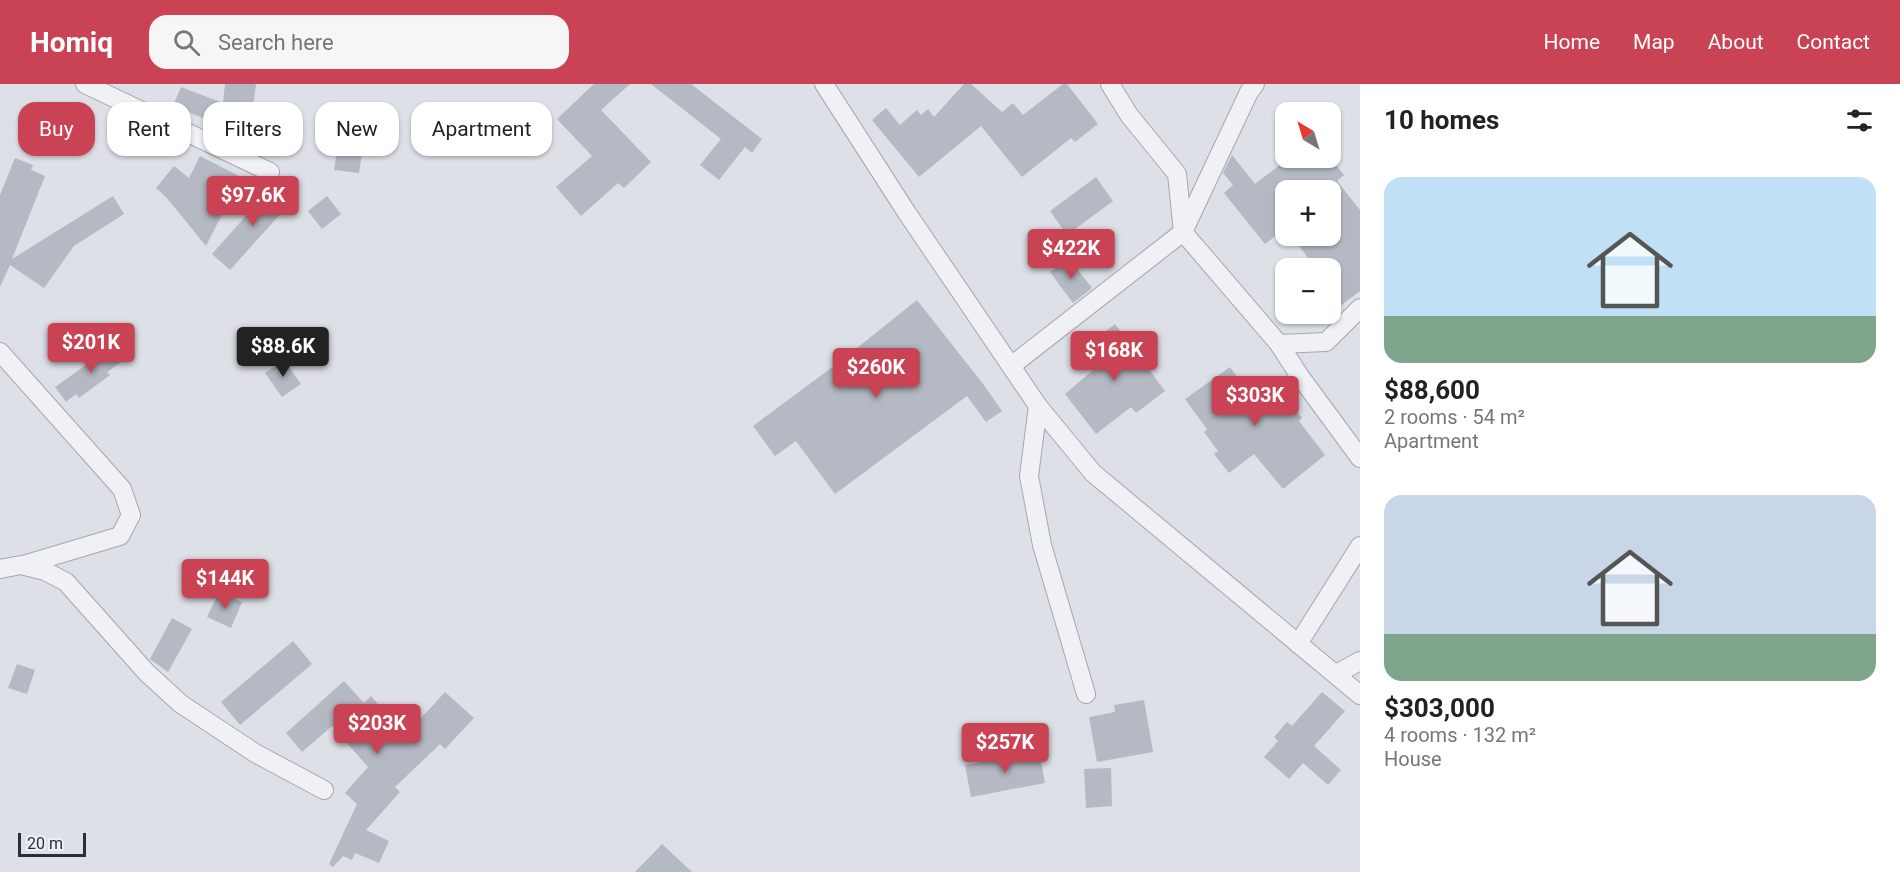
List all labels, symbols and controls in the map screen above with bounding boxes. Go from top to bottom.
search box [149,15,569,69]
text: Homiq [30,26,113,59]
icon: search [170,26,203,59]
text: Search here [218,30,334,55]
text: Home [1544,30,1600,54]
text: Map [1633,30,1675,54]
text: About [1708,30,1764,54]
text: Contact [1797,30,1870,54]
chip: Buy [18,102,95,156]
chip: Rent [107,102,191,156]
chip: Filters [203,102,303,156]
chip: New [315,102,399,156]
chip: Apartment [411,102,552,156]
north arrow [1275,102,1341,168]
map controls [1275,102,1341,324]
icon: filters [1843,104,1876,137]
text: 10 homes [1384,105,1499,135]
pin: $97.6K [204,176,302,227]
button: + [1275,180,1341,246]
text: $97.6K [221,183,285,207]
icon: home [1576,216,1684,324]
pin: $422K [1029,229,1113,280]
text: $422K [1042,236,1100,260]
button: − [1275,258,1341,324]
pin: $201K [49,323,133,374]
pin: $88.6K [234,327,332,378]
text: $201K [62,330,120,354]
pin: $168K [1072,331,1156,382]
text: $88.6K [251,334,315,358]
text: $168K [1085,338,1143,362]
pin: $260K [834,348,918,399]
text: $260K [847,355,905,379]
text: $88,600 [1384,375,1480,405]
pin: $303K [1213,376,1297,427]
text: $303K [1226,383,1284,407]
text: 2 rooms · 54 m² [1384,405,1525,429]
text: Apartment [1384,429,1479,453]
icon: home [1576,534,1684,642]
pin: $144K [183,559,267,610]
text: $144K [196,566,254,590]
text: $303,000 [1384,693,1495,723]
pin: $203K [335,704,419,755]
text: $203K [348,711,406,735]
pin: $257K [963,723,1047,774]
text: 4 rooms · 132 m² [1384,723,1536,747]
text: $257K [976,730,1034,754]
text: House [1384,747,1442,771]
scale bar [18,830,86,858]
text: 20 m [27,834,63,853]

